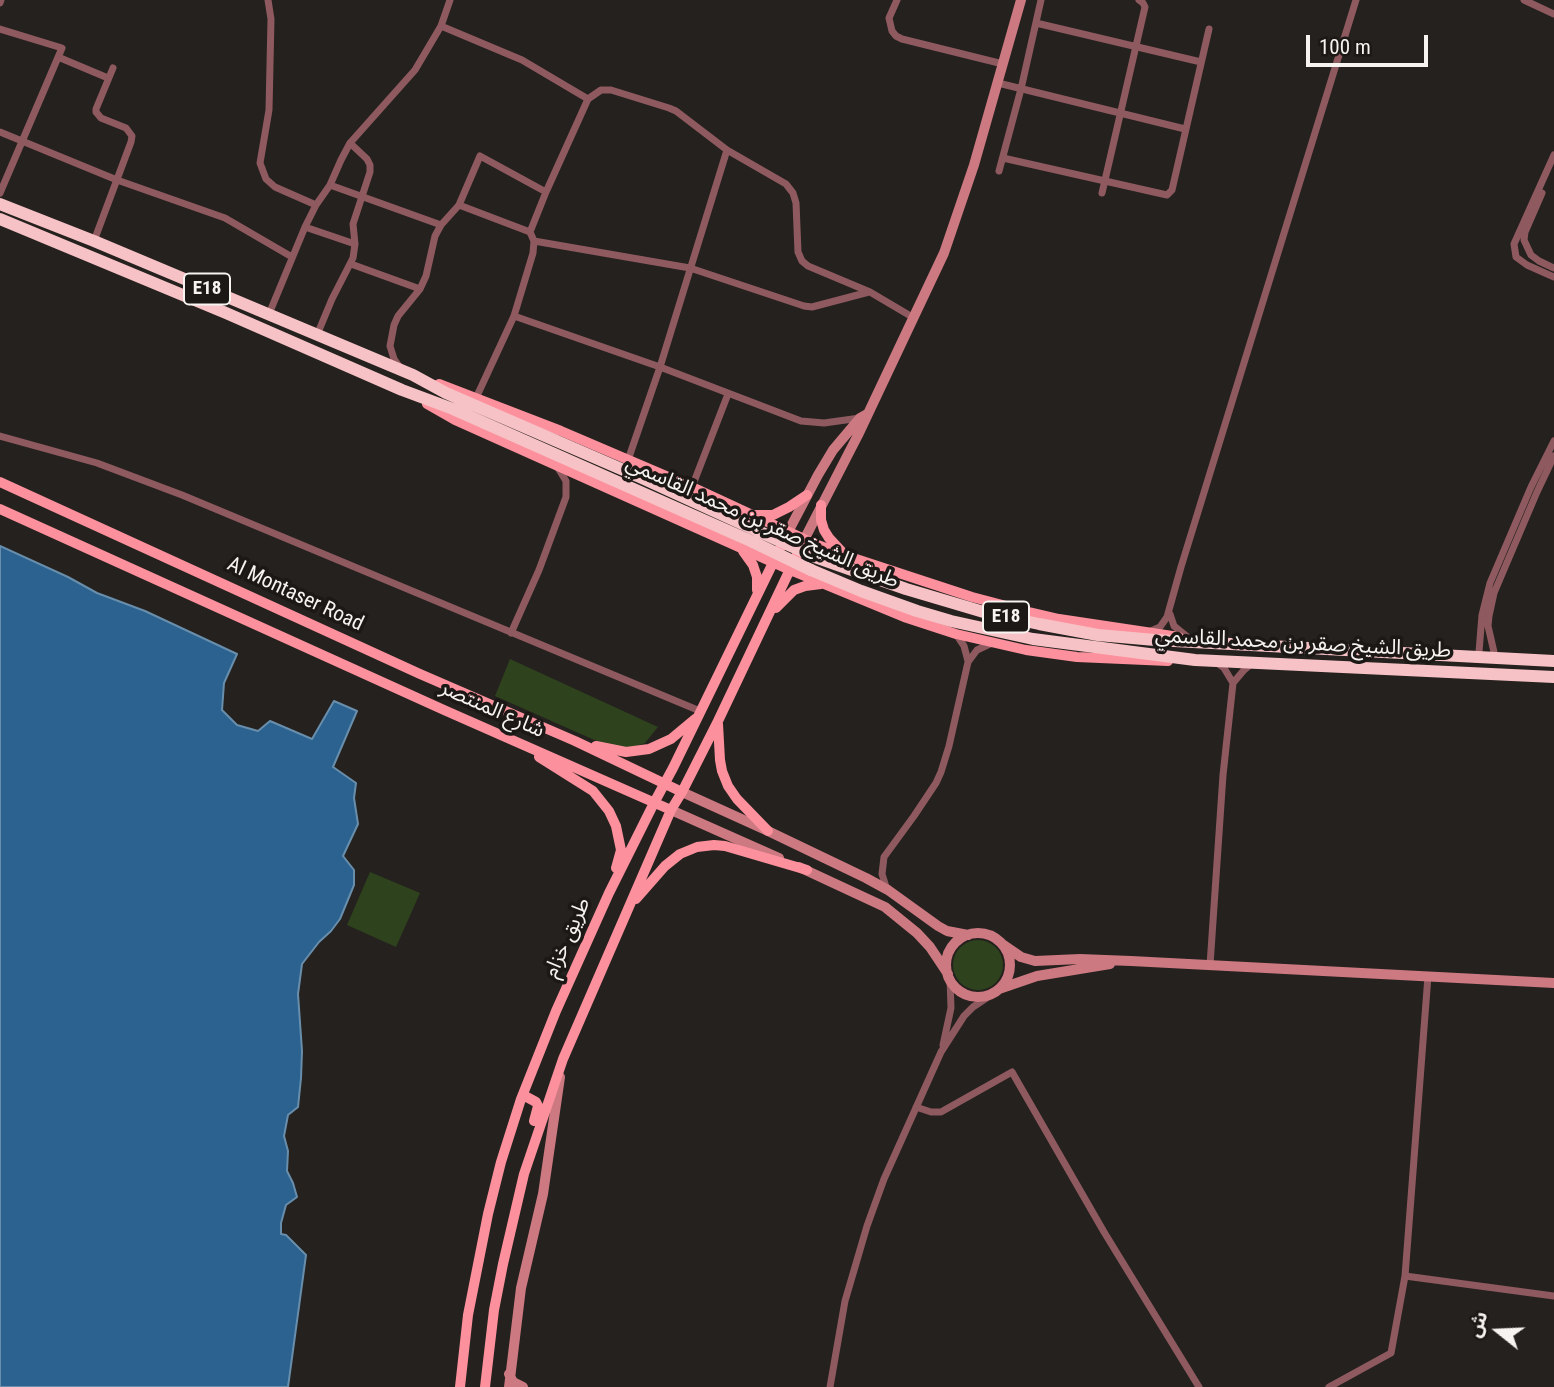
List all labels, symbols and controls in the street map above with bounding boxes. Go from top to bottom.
scale bar [1309,21,1432,65]
text: 100 m [1319,35,1371,59]
road number: E18 [184,274,230,304]
street label: طريق الشيخ صقر بن محمد القاسمي [621,451,903,595]
street label: Al Montaser Road [223,552,367,638]
road number: E18 [983,602,1029,632]
street label: طريق الشيخ صقر بن محمد القاسمي [1154,624,1452,664]
street label: شارع المنتصر [436,676,548,744]
street label: طريق خزام [539,894,597,982]
north arrow [1463,1296,1533,1366]
text: ش [1463,1308,1493,1340]

